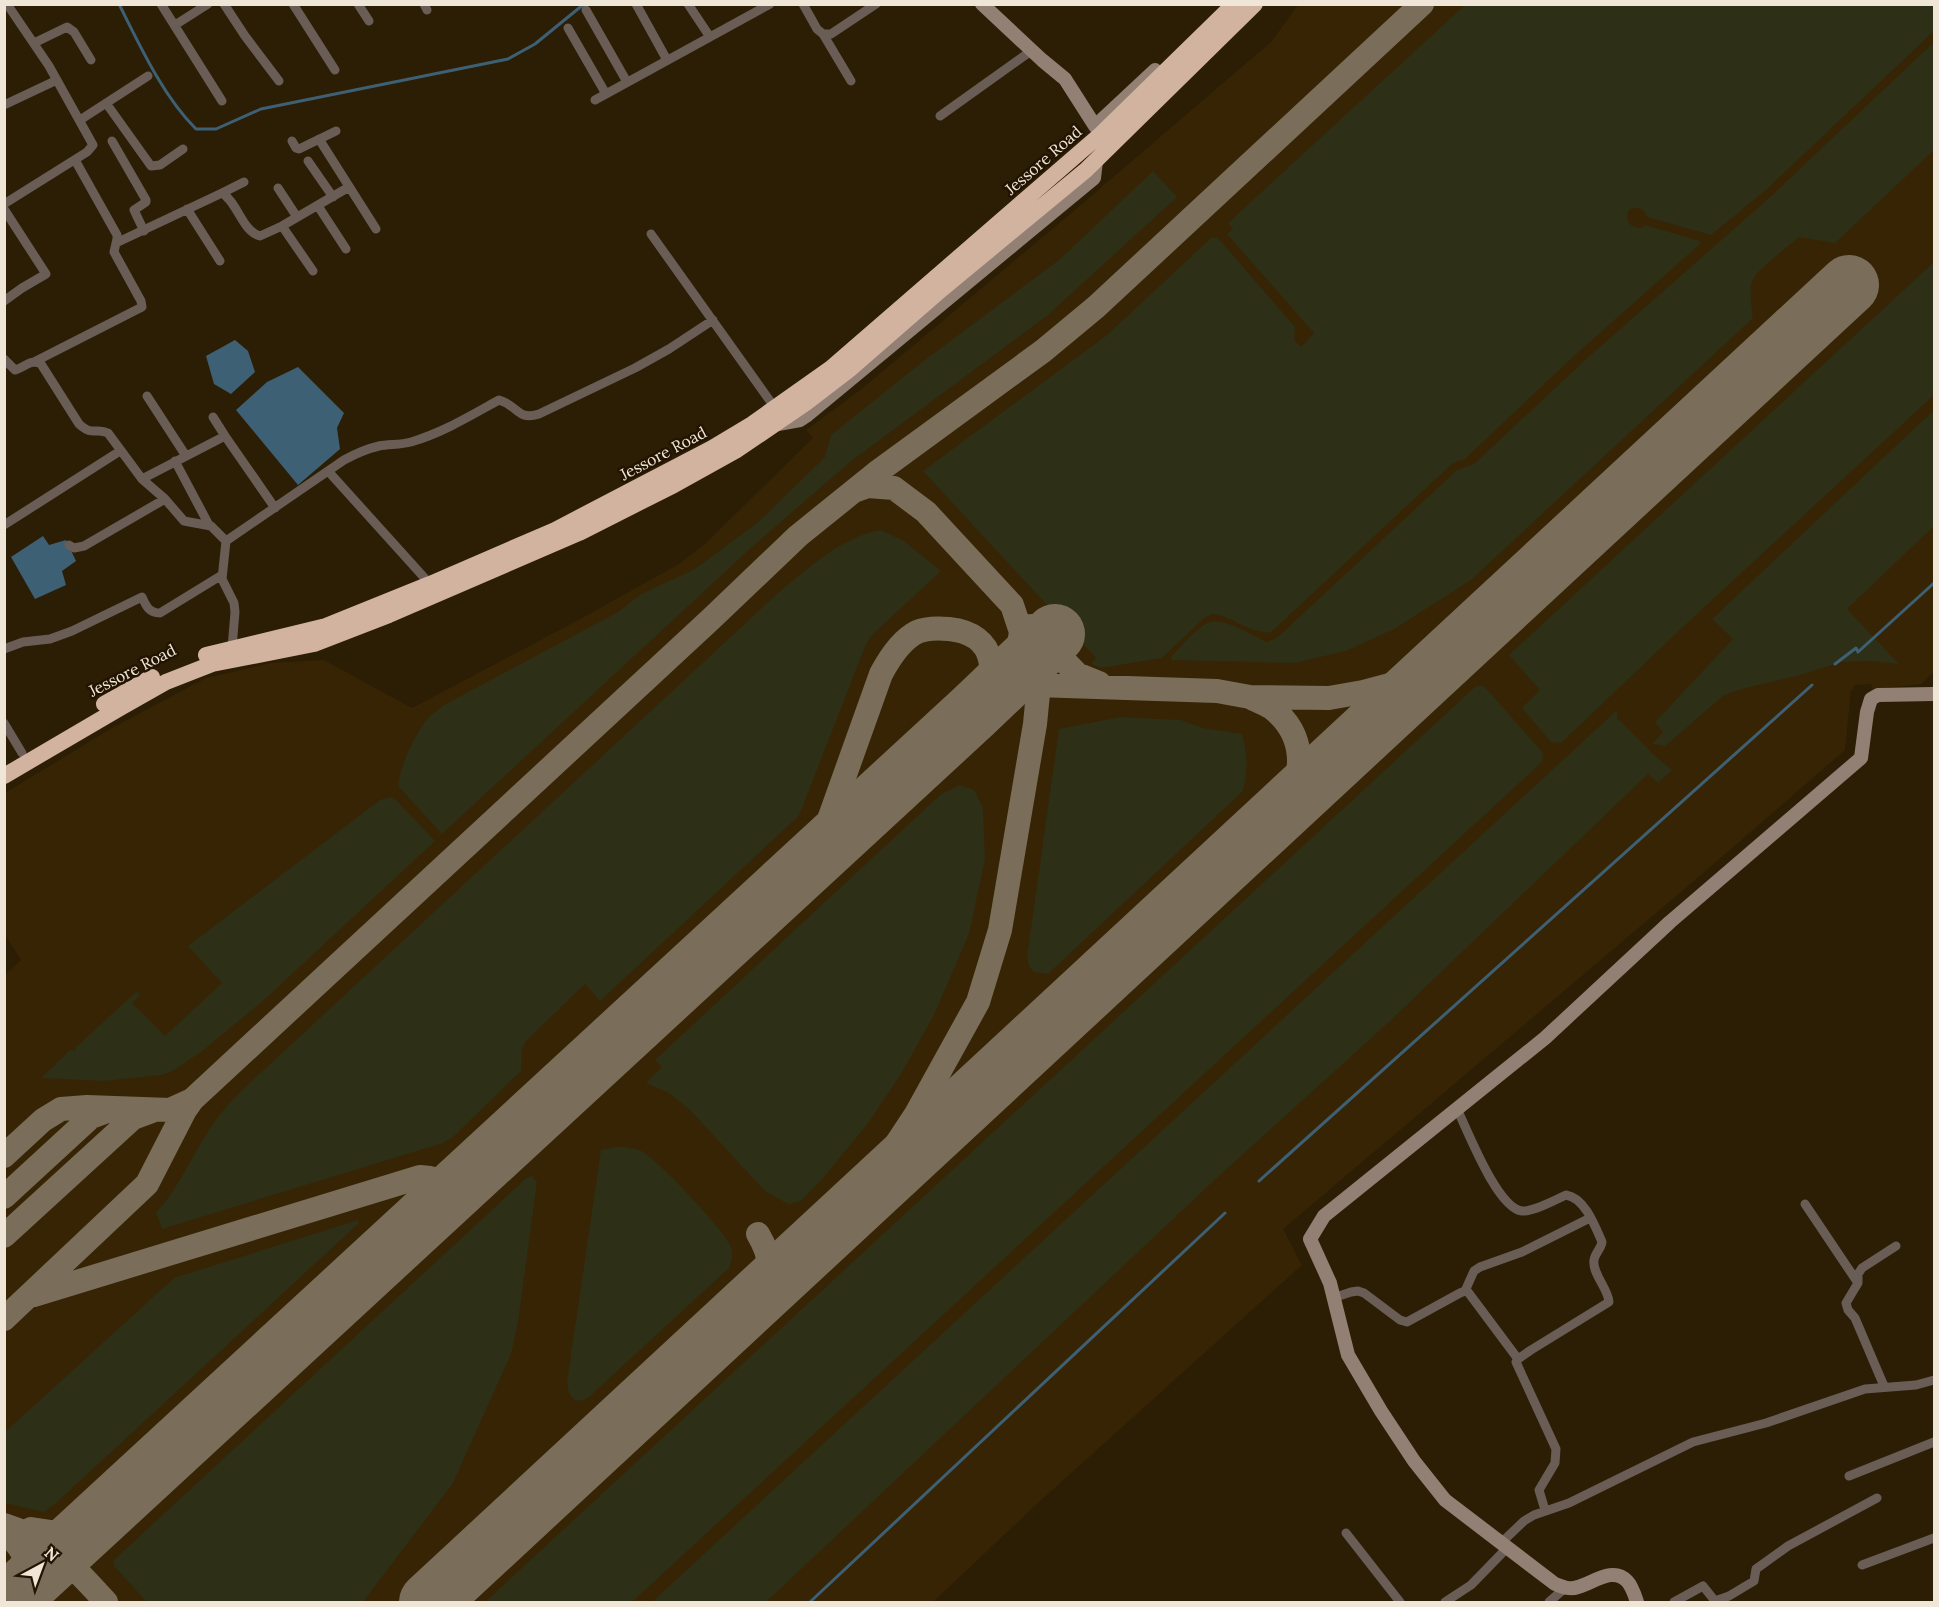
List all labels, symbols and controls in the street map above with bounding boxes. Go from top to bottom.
street label: Jessore Road [1000,121,1086,199]
street label: Jessore Road [615,422,710,485]
street label: Jessore Road [84,639,179,701]
north arrow [12,1535,72,1595]
text: N [41,1542,63,1565]

